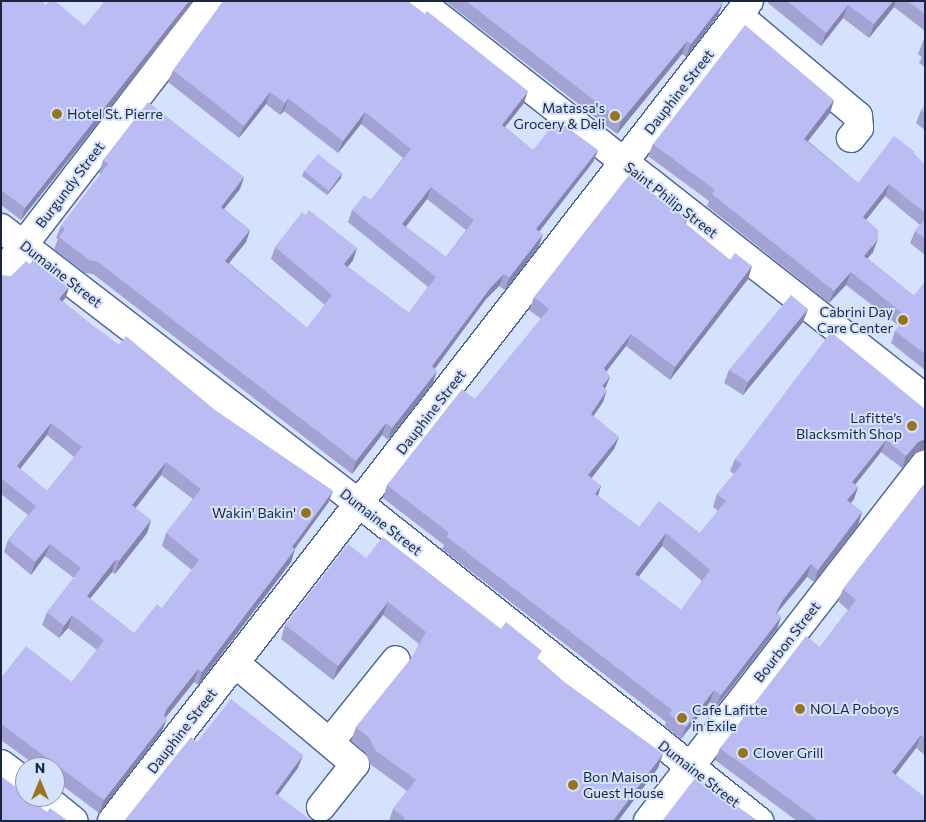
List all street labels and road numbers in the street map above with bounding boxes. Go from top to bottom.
street label: Dauphine Street [641,46,717,138]
street label: Burgundy Street [32,139,108,231]
street label: Saint Philip Street [621,158,721,242]
street label: Dumaine Street [17,237,105,311]
street label: Dauphine Street [393,366,469,458]
street label: Dumaine Street [337,485,425,559]
street label: Bourbon Street [750,598,824,686]
street label: Dauphine Street [144,685,220,777]
street label: Dumaine Street [655,737,743,811]

